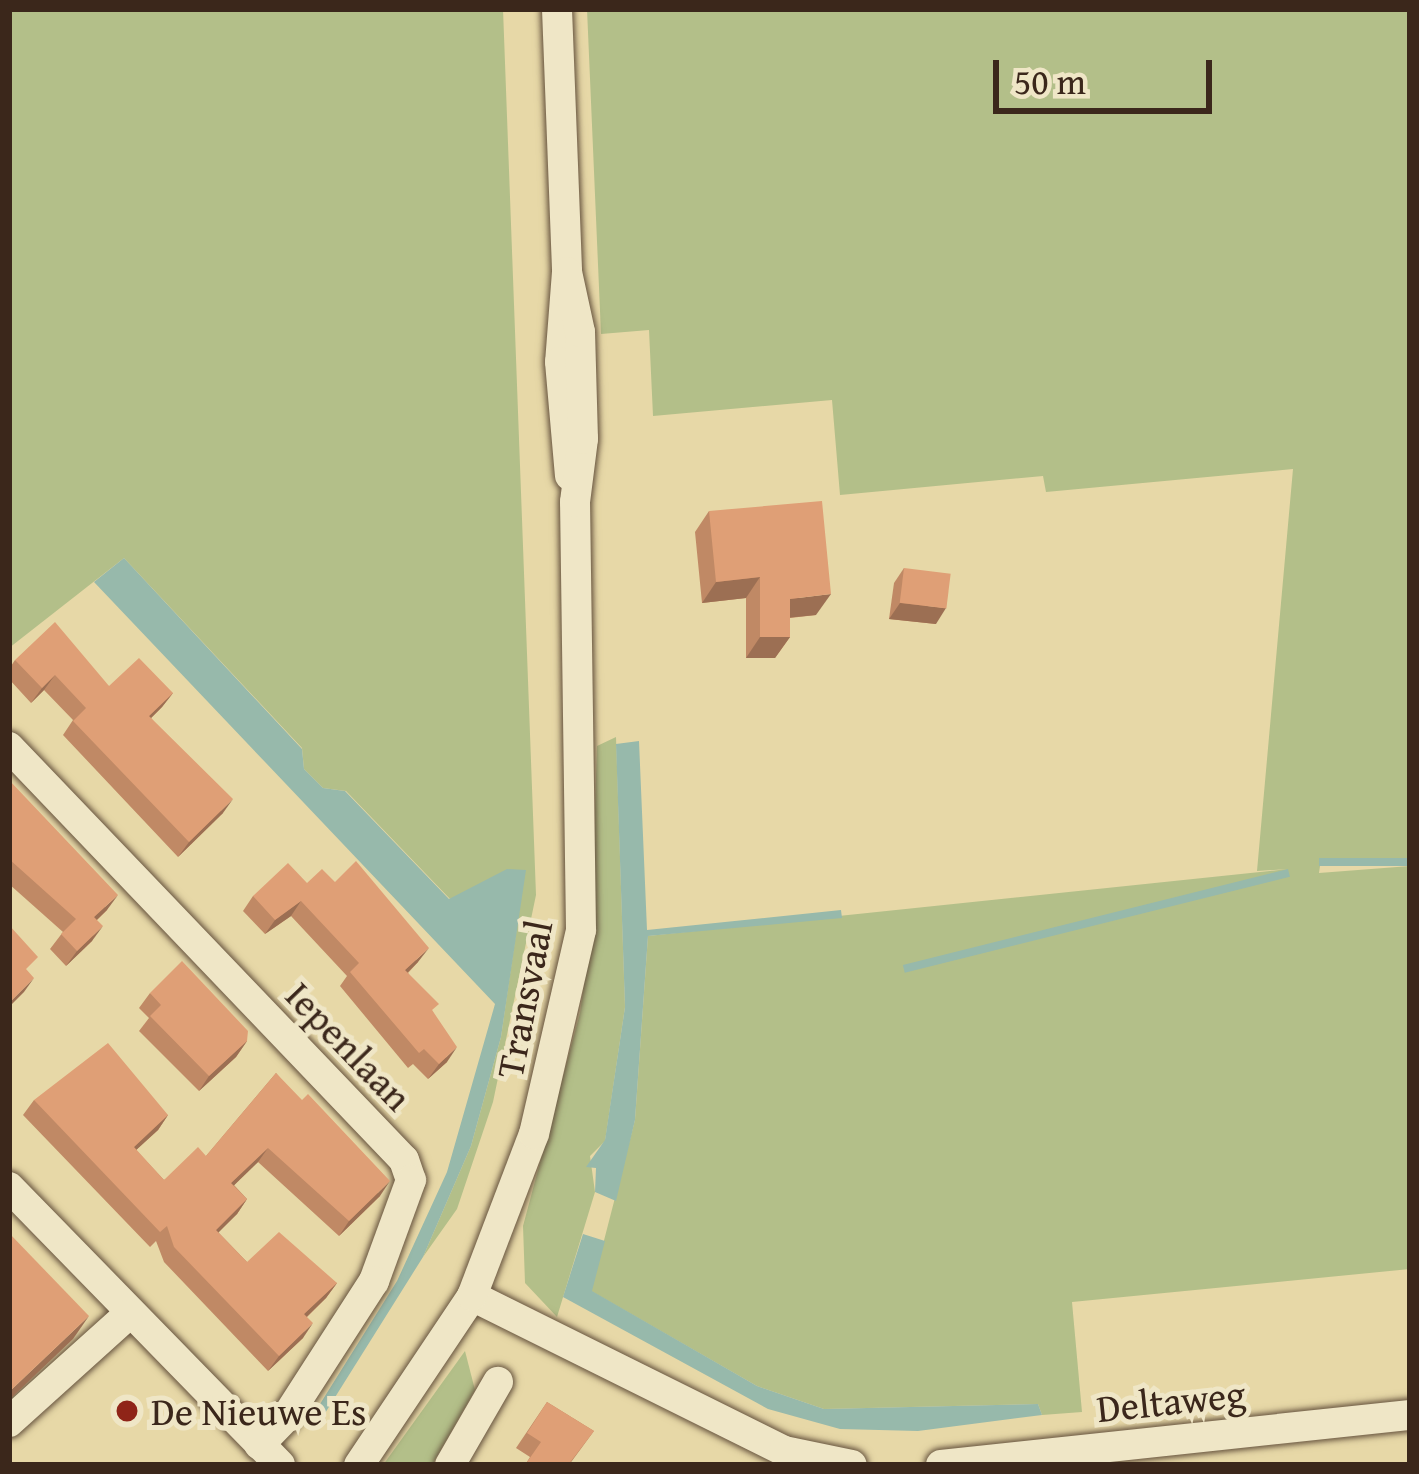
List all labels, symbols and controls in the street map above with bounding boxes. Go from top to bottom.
scale bar [999,36,1218,110]
text: 50 m [1014,54,1086,107]
street label: Transvaal [486,916,562,1082]
street label: Iepenlaan [276,972,422,1120]
street label: Deltaweg [1094,1370,1248,1432]
place label: De Nieuwe Es [151,1388,366,1434]
marker: De Nieuwe Es [114,1398,140,1424]

